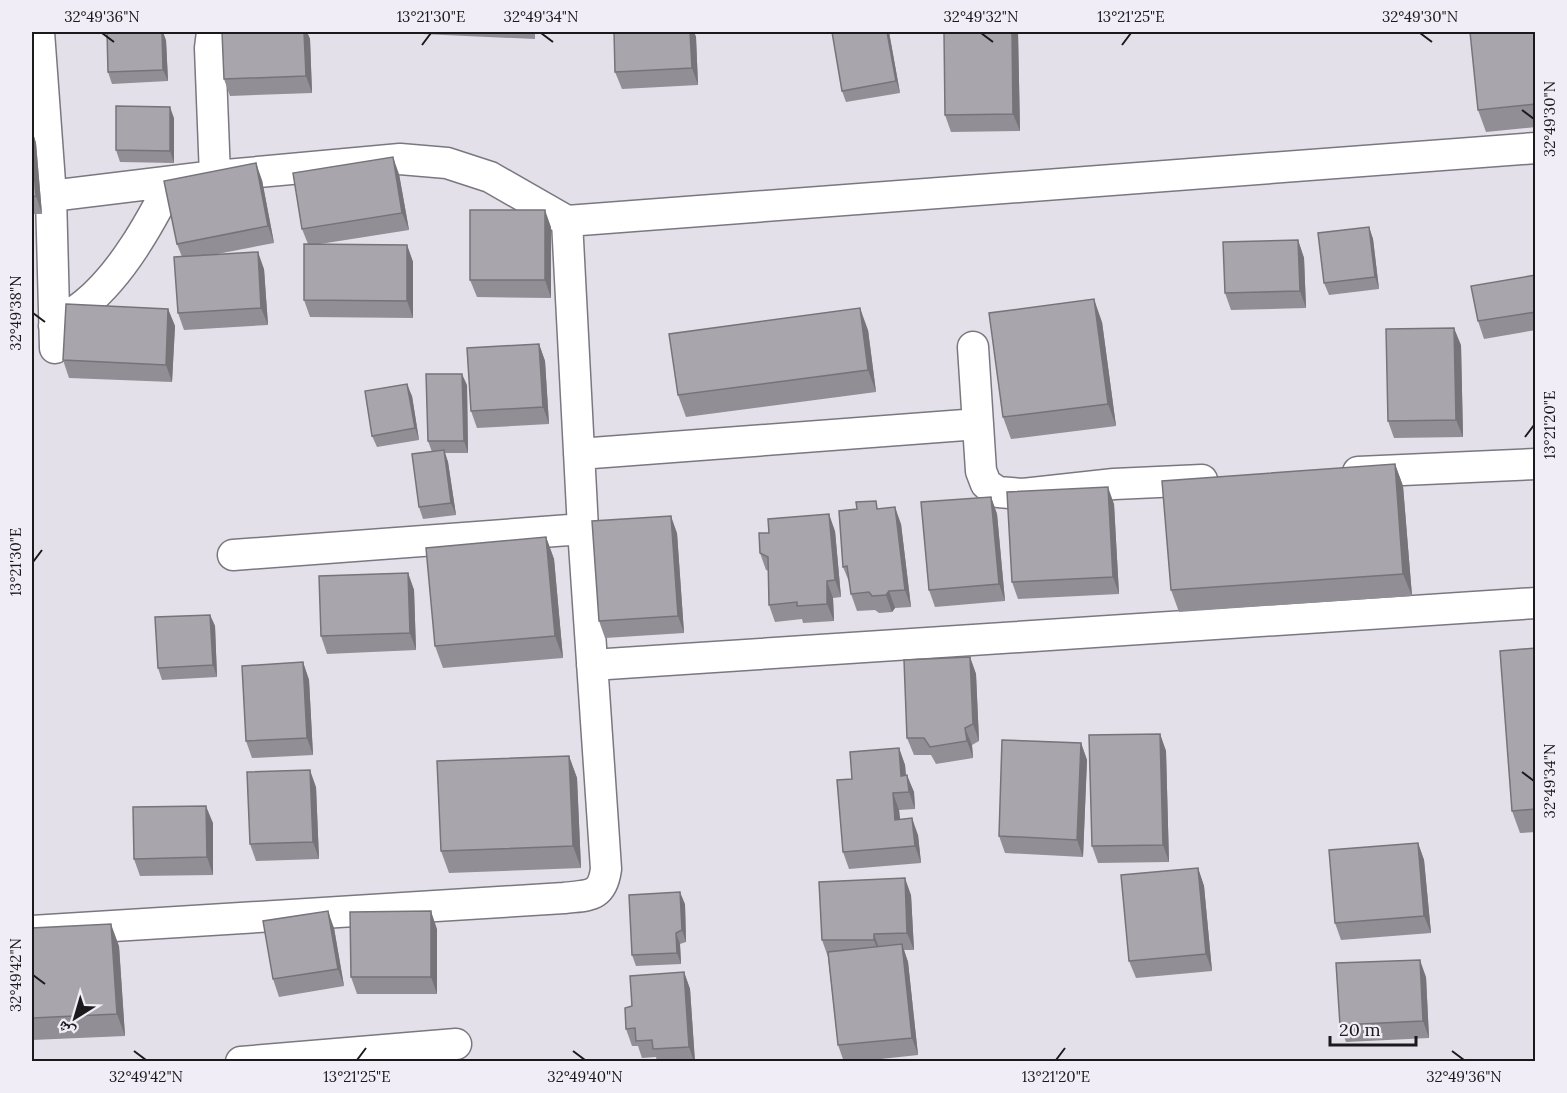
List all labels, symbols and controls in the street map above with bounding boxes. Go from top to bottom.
text: 32°49'36"N [64,7,140,26]
text: 13°21'30"E [397,7,465,26]
text: 32°49'34"N [504,7,578,26]
text: 32°49'32"N [944,7,1018,26]
text: 13°21'25"E [1097,7,1165,26]
text: 32°49'30"N [1382,7,1458,26]
text: 32°49'30"N [1540,81,1559,157]
text: 32°49'38"N [6,275,25,351]
text: 13°21'20"E [1540,391,1559,459]
text: 13°21'30"E [6,528,25,596]
text: 32°49'34"N [1540,744,1559,818]
text: 32°49'42"N [6,938,25,1012]
north arrow [45,988,105,1048]
scale bar [1330,1009,1416,1047]
text: ش [53,1017,79,1043]
text: 20 m [1339,1018,1381,1041]
text: 32°49'42"N [109,1067,183,1086]
text: 13°21'25"E [323,1067,391,1086]
text: 32°49'40"N [547,1067,623,1086]
text: 13°21'20"E [1022,1067,1090,1086]
text: 32°49'36"N [1426,1067,1502,1086]

